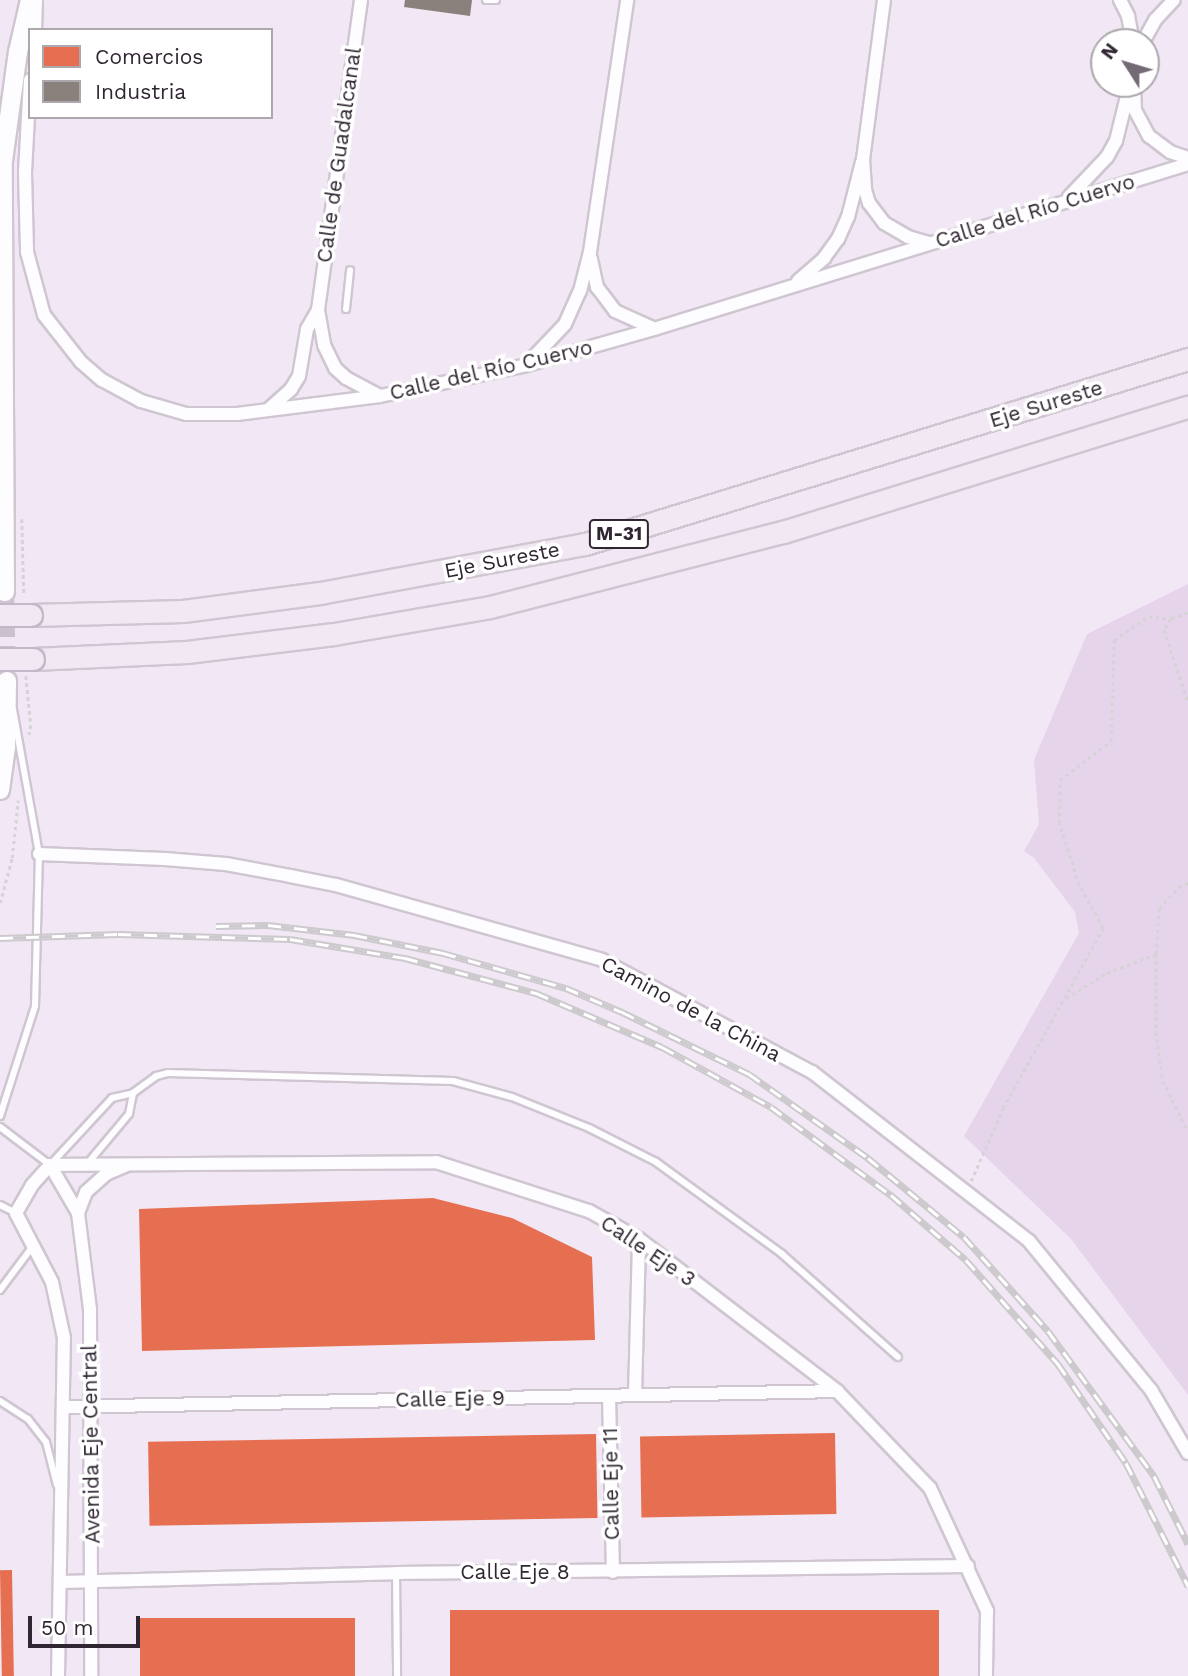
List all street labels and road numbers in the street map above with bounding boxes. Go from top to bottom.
street label: Calle de Guadalcanal [311,46,367,264]
street label: Calle del Río Cuervo [932,169,1138,253]
street label: Calle del Río Cuervo [387,334,595,406]
street label: Eje Sureste [986,375,1106,433]
road number: M-31 [588,519,650,550]
street label: Eje Sureste [442,536,562,584]
street label: Camino de la China [597,951,785,1067]
street label: Calle Eje 3 [596,1210,700,1292]
street label: Avenida Eje Central [77,1344,105,1544]
street label: Calle Eje 9 [395,1385,505,1413]
street label: Calle Eje 11 [597,1427,625,1541]
street label: Calle Eje 8 [460,1559,570,1585]

